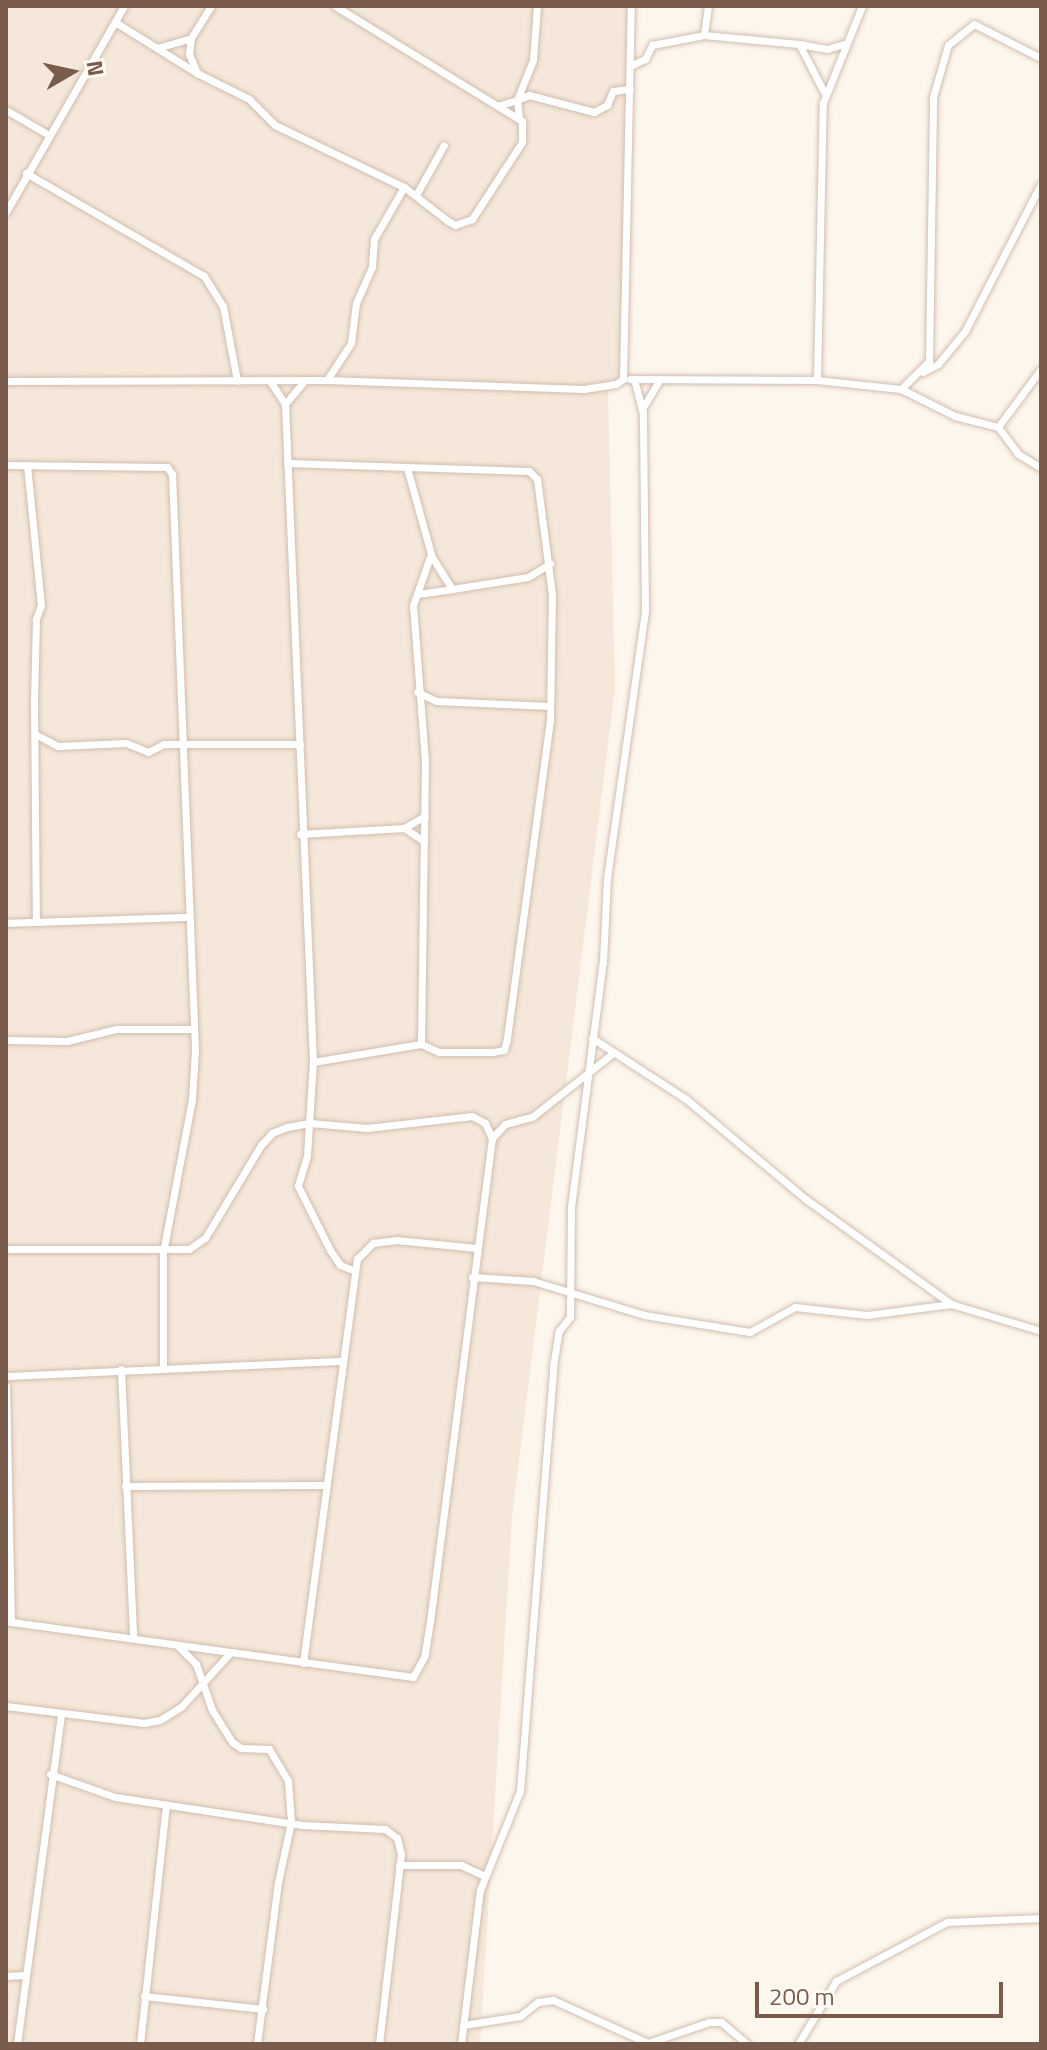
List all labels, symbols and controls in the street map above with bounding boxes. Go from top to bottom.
north arrow [32,32,112,112]
text: N [78,58,114,78]
scale bar [759,1966,1007,2016]
text: 200 m [769,1978,835,2014]

